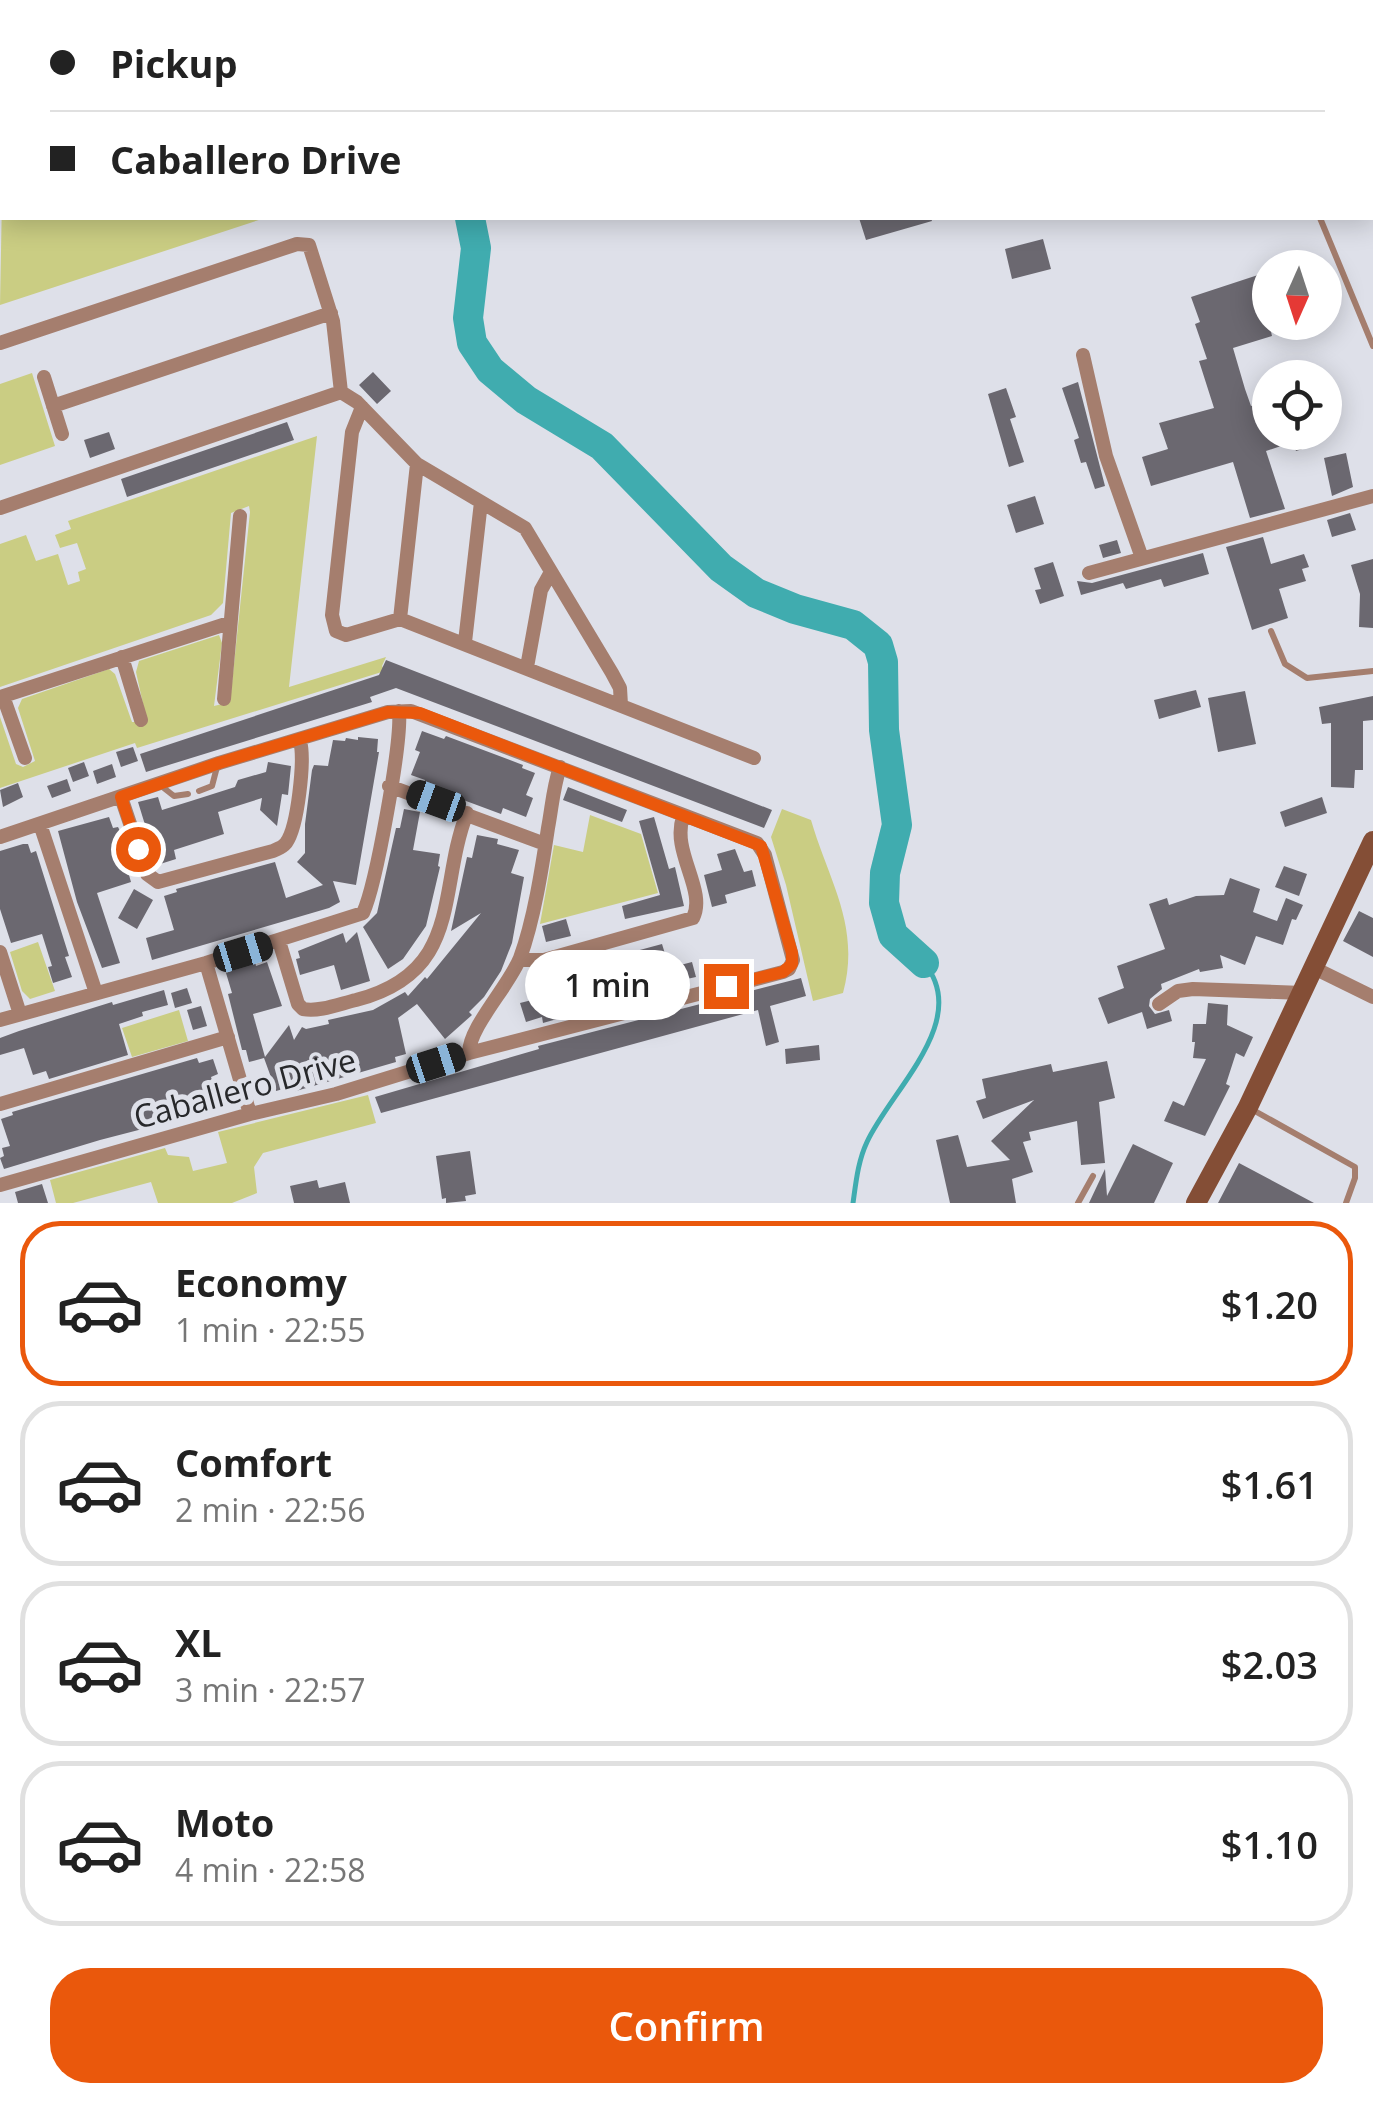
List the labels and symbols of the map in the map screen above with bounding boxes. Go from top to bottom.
north arrow [1252,250,1342,340]
car [403,777,469,825]
route start [116,827,161,872]
car [210,929,276,975]
callout: 1 min [526,951,691,1021]
route end [704,964,749,1009]
street label: Caballero Drive [129,1037,360,1138]
car [403,1039,469,1087]

